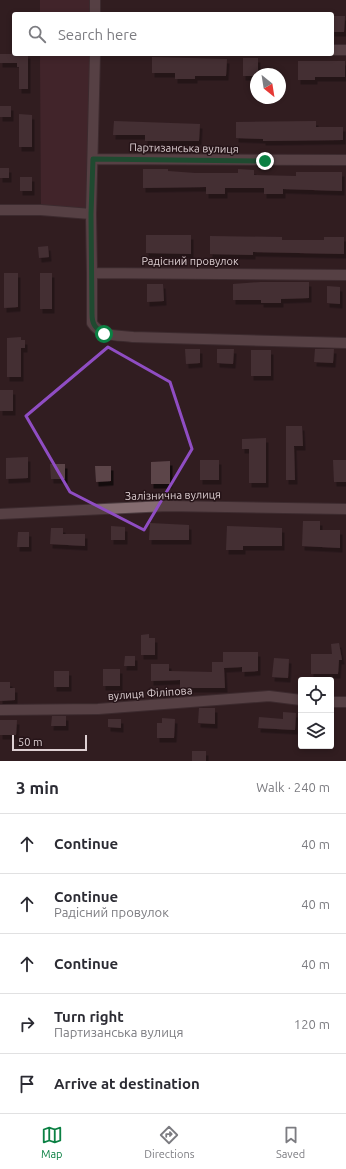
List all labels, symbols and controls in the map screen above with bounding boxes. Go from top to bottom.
search box [12,12,334,56]
icon: search [26,23,48,45]
text: Search here [58,26,137,43]
north arrow [250,68,286,104]
street label: Партизанська вулиця [129,141,239,155]
route end [256,152,274,170]
street label: Радісний провулок [141,255,239,267]
route start [95,325,113,343]
street label: Залізнична вулиця [125,488,221,502]
map controls [298,677,334,749]
button: locate [298,677,334,713]
street label: вулиця Філіпова [107,684,193,702]
button: layers [298,713,334,749]
scale bar [12,733,87,752]
text: 50 m [18,736,42,748]
text: 3 min [16,778,59,797]
text: Walk · 240 m [256,780,330,794]
icon: ahead [16,833,38,855]
text: Continue [54,835,118,852]
text: 40 m [301,837,330,851]
text: Continue [54,888,118,905]
icon: ahead [16,893,38,915]
text: 40 m [301,897,330,911]
text: Радісний провулок [54,905,169,919]
icon: ahead [16,953,38,975]
text: Continue [54,955,118,972]
text: 40 m [301,957,330,971]
text: Turn right [54,1008,124,1025]
icon: right [16,1013,38,1035]
text: 120 m [294,1017,330,1031]
text: Партизанська вулиця [54,1025,183,1039]
icon: arrive [16,1073,38,1095]
text: Arrive at destination [54,1075,200,1092]
tab: Map [41,1124,63,1160]
tab: Directions [144,1124,194,1160]
tab: Saved [276,1124,305,1160]

